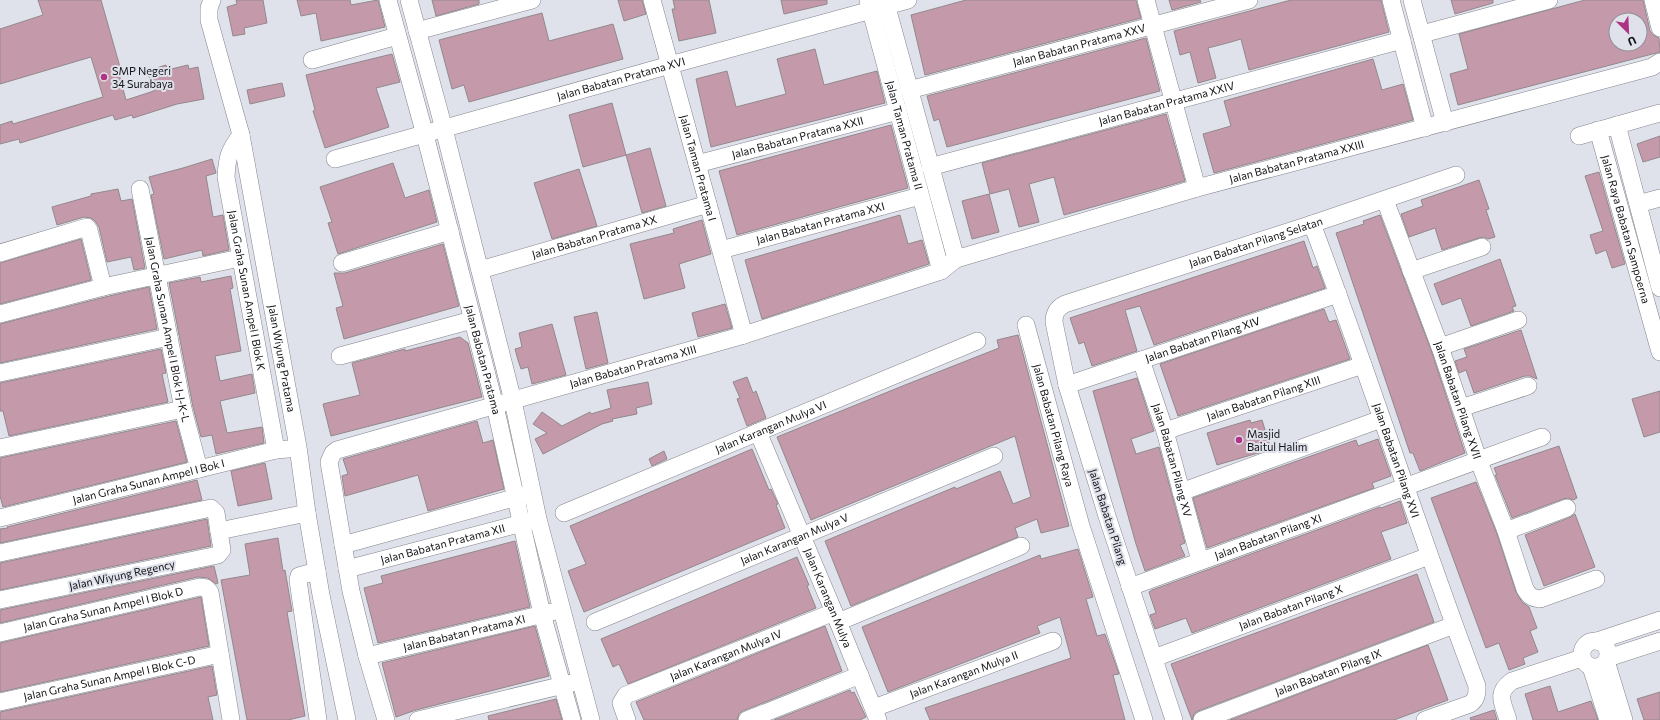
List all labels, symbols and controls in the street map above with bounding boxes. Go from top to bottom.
north arrow [1608,12,1648,52]
street label: Jalan Babatan Pratama XXV [1011,21,1147,69]
text: U [1626,34,1639,49]
street label: Jalan Babatan Pratama XVI [555,54,686,103]
place label: SMP Negeri 34 Surabaya [112,64,173,90]
marker: SMP Negeri 34 Surabaya [99,72,109,82]
street label: Jalan Babatan Pratama XXIV [1097,78,1236,128]
street label: Jalan Taman Pratama II [883,79,926,191]
street label: Jalan Taman Pratama I [677,113,719,222]
street label: Jalan Babatan Pratama XXII [730,113,865,162]
street label: Jalan Babatan Pratama XXIII [1228,137,1365,186]
street label: Jalan Raya Babatan Sampoerna [1598,153,1653,305]
street label: Jalan Babatan Pratama XXI [755,199,886,247]
street label: Jalan Graha Sunan Ampel I Blok K [225,209,268,372]
street label: Jalan Babatan Pratama XX [530,212,659,262]
street label: Jalan Babatan Pilang Selatan [1187,214,1324,270]
street label: Jalan Graha Sunan Ampel I Blok I-J-K-L [142,235,193,423]
street label: Jalan Babatan Pratama [462,303,504,415]
street label: Jalan Wiyung Pratama [265,304,298,413]
street label: Jalan Babatan Pilang XIV [1143,314,1262,365]
street label: Jalan Babatan Pilang XVII [1431,339,1485,461]
street label: Jalan Babatan Pratama XIII [568,342,698,391]
street label: Jalan Babatan Pilang Raya [1030,362,1077,488]
street label: Jalan Babatan Pilang XIII [1205,373,1322,424]
street label: Jalan Karangan Mulya VI [713,398,828,456]
street label: Jalan Babatan Pilang XVI [1370,401,1423,519]
street label: Jalan Babatan Pilang XV [1149,402,1195,519]
place label: Masjid Baitul Halim [1247,427,1307,453]
marker: Masjid Baitul Halim [1234,435,1244,445]
street label: Jalan Graha Sunan Ampel I Bok I [71,456,226,507]
street label: Jalan Babatan Pilang [1086,467,1130,567]
street label: Jalan Karangan Mulya V [738,510,851,568]
street label: Jalan Babatan Pilang XI [1213,511,1323,563]
street label: Jalan Babatan Pratama XII [379,521,506,567]
street label: Jalan Karangan Mulya [801,546,855,649]
street label: Jalan Wiyung Regency [68,557,177,593]
street label: Jalan Babatan Pilang X [1237,581,1345,633]
street label: Jalan Graha Sunan Ampel I Blok D [22,584,184,634]
street label: Jalan Babatan Pratama XI [402,612,527,654]
street label: Jalan Karangan Mulya IV [668,626,784,684]
street label: Jalan Babatan Pilang IX [1273,646,1384,699]
street label: Jalan Karangan Mulya II [908,648,1020,701]
street label: Jalan Graha Sunan Ampel I Blok C-D [22,653,197,704]

